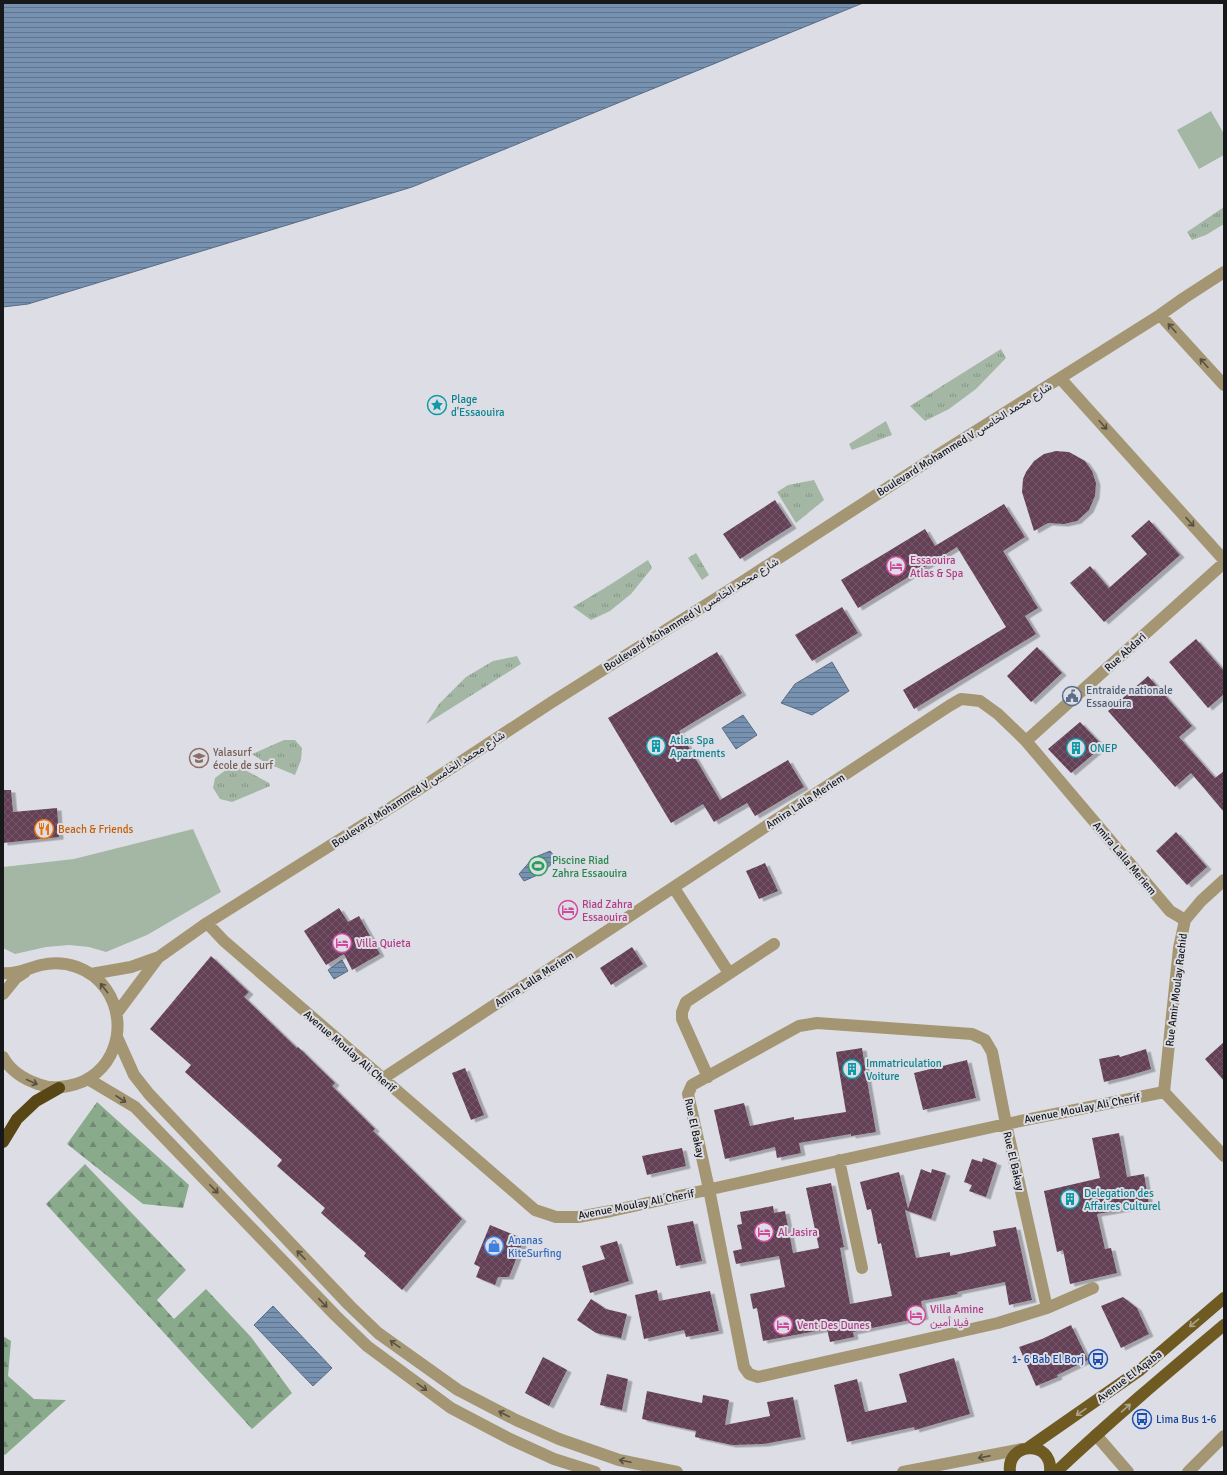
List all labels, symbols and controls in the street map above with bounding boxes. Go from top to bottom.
one-way arrow [1168,323,1177,333]
one-way arrow [1200,358,1209,368]
street label: Boulevard Mohammed V شارع محمد الخامس [874,380,1055,500]
place label: Plage d'Essaouira [451,393,505,419]
place icon: Plage d'Essaouira [426,394,448,416]
one-way arrow [1098,420,1107,431]
one-way arrow [1185,517,1194,527]
place label: Essaouira Atlas & Spa [910,554,964,580]
street label: Boulevard Mohammed V شارع محمد الخامس [601,555,782,675]
hotel icon: Essaouira Atlas & Spa [885,555,907,577]
street label: Rue Abdari [1102,630,1149,674]
place label: Entraide nationale Essaouira [1086,684,1173,710]
public building icon: Entraide nationale Essaouira [1061,685,1083,707]
street label: Boulevard Mohammed V شارع محمد الخامس [329,728,508,851]
place label: Atlas Spa Apartments [670,734,725,760]
building icon: Atlas Spa Apartments [645,735,667,757]
building icon: ONEP [1065,737,1087,759]
place label: ONEP [1090,742,1117,755]
place label: Yalasurf école de surf [213,746,274,772]
school or university icon: Yalasurf école de surf [188,747,210,769]
street label: Amira Lalla Meriem [763,771,848,832]
restaurant icon: Beach & Friends [33,818,55,840]
street label: Amira Lalla Meriem [1090,819,1159,898]
place label: Beach & Friends [58,823,134,836]
place label: Piscine Riad Zahra Essaouira [552,854,628,880]
sports icon: Piscine Riad Zahra Essaouira [527,855,549,877]
place label: Riad Zahra Essaouira [582,898,633,924]
hotel icon: Riad Zahra Essaouira [557,899,579,921]
hotel icon: Villa Quieta [331,932,353,954]
street label: Rue Amir Moulay Rachid [1163,932,1190,1047]
place label: Villa Quieta [356,937,411,950]
street label: Amira Lalla Meriem [492,949,577,1010]
one-way arrow [100,982,109,993]
street label: Avenue Moulay Ali Cherif [301,1008,399,1096]
place label: Immatriculation Voiture [866,1057,942,1083]
building icon: Immatriculation Voiture [841,1058,863,1080]
one-way arrow [25,1079,37,1086]
street label: Avenue Moulay Ali Cherif [1023,1091,1142,1126]
one-way arrow [116,1094,127,1103]
street label: Rue El Bakay [682,1097,707,1160]
street label: Rue El Bakay [1000,1130,1027,1193]
one-way arrow [209,1184,219,1194]
street label: Avenue Moulay Ali Cherif [577,1187,696,1222]
place label: Delegation des Affaires Culturel [1084,1187,1161,1213]
building icon: Delegation des Affaires Culturel [1059,1188,1081,1210]
hotel icon: Al Jasira [753,1221,775,1243]
place label: Al Jasira [778,1226,818,1239]
place label: Ananas KiteSurfing [508,1234,562,1260]
shop icon: Ananas KiteSurfing [483,1235,505,1257]
one-way arrow [296,1250,306,1260]
one-way arrow [319,1298,328,1308]
place label: Villa Amine فيلا أمين [930,1303,984,1329]
hotel icon: Villa Amine فيلا أمين [905,1304,927,1326]
hotel icon: Vent Des Dunes [772,1314,794,1336]
place label: Vent Des Dunes [797,1319,870,1332]
one-way arrow [1189,1319,1200,1328]
one-way arrow [390,1340,401,1348]
street label: Avenue El Aqaba [1094,1347,1165,1405]
bus stop icon: 1- 6 Bab El Borj [1087,1348,1109,1370]
place label: 1- 6 Bab El Borj [1012,1353,1084,1366]
one-way arrow [417,1383,428,1391]
one-way arrow [1121,1404,1131,1413]
one-way arrow [1076,1408,1087,1416]
bus stop icon: Lima Bus 1-6 [1131,1408,1153,1430]
one-way arrow [499,1410,511,1417]
place label: Lima Bus 1-6 [1156,1413,1217,1426]
one-way arrow [978,1453,991,1461]
one-way arrow [619,1457,632,1465]

